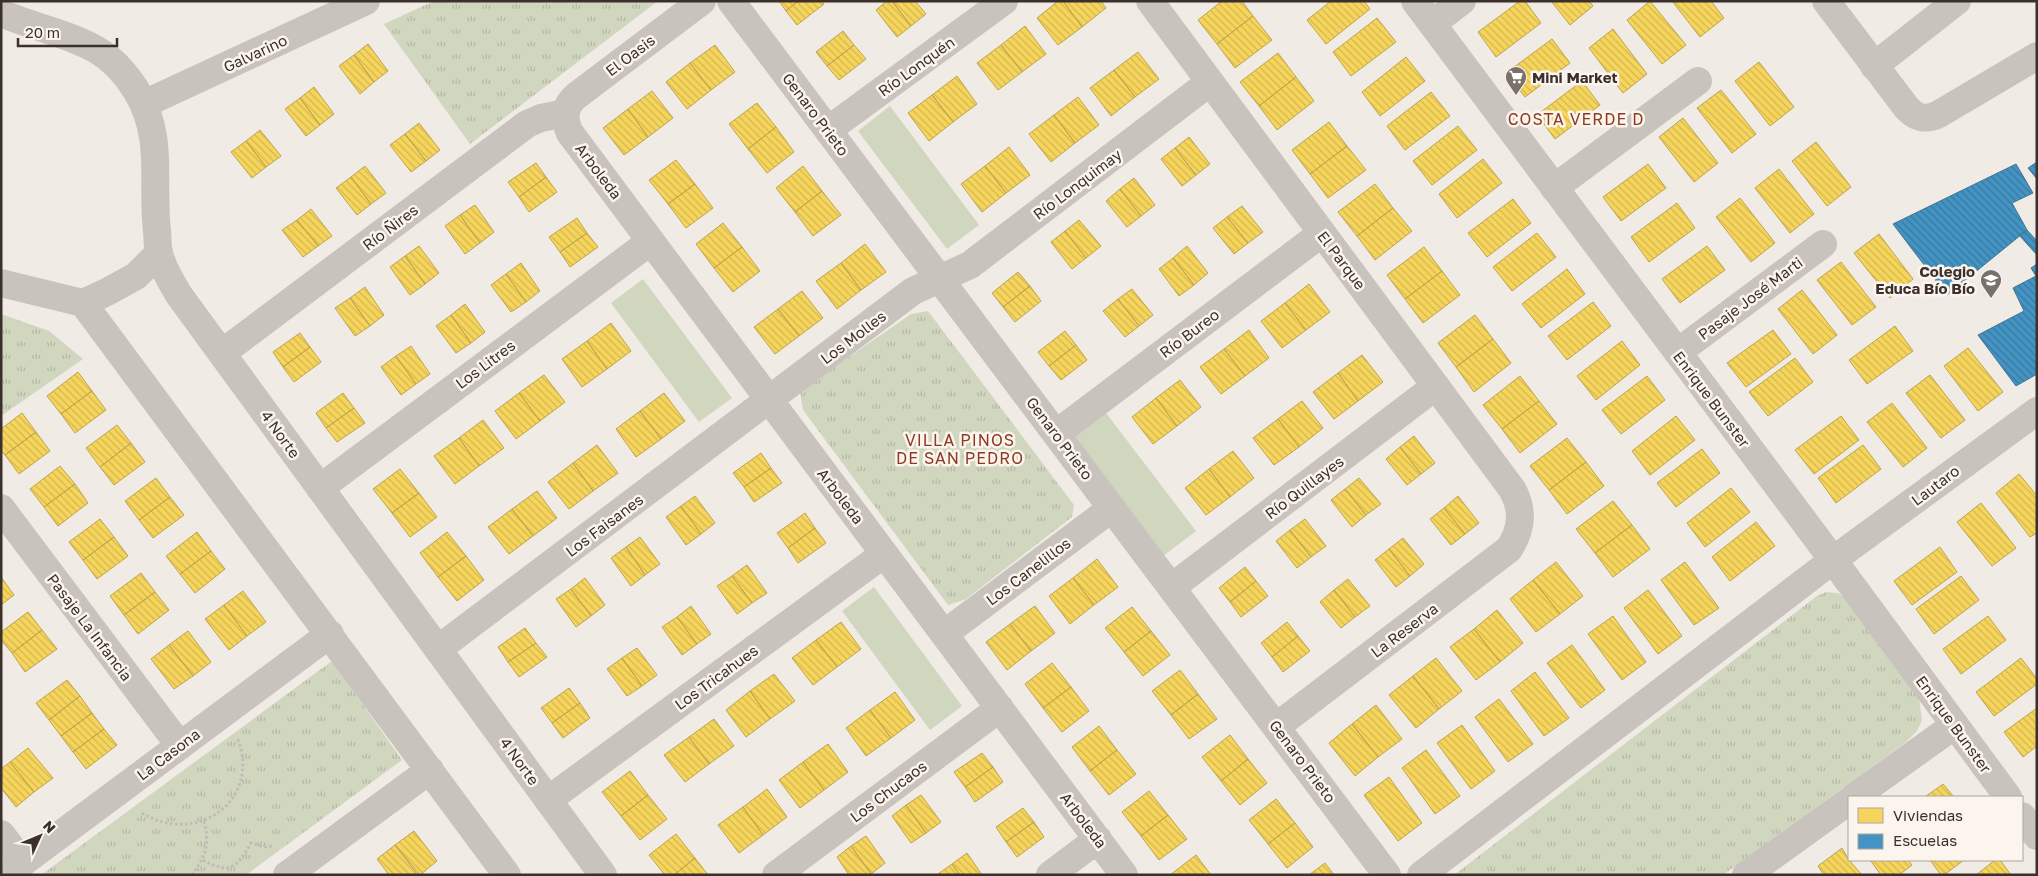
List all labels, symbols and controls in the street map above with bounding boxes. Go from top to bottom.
scale bar [18,15,116,47]
text: 20 m [25,23,60,41]
street label: Galvarino [220,30,290,76]
street label: El Oasis [602,31,658,79]
street label: Río Lonquén [874,32,958,100]
supermarket icon: Mini Market [1504,65,1528,96]
place label: Mini Market [1532,68,1617,86]
street label: Genaro Prieto [779,69,853,159]
district label: COSTA VERDE D [1508,109,1644,129]
street label: Arboleda [572,140,626,202]
street label: Río Lonquimay [1029,145,1125,223]
street label: Río Ñires [359,200,421,254]
street label: El Parque [1314,227,1370,293]
street label: Pasaje José Marti [1694,253,1806,343]
place label: Colegio Educa Bío Bío [1875,262,1975,297]
school or university icon: Colegio Educa Bío Bío [1979,268,2003,299]
street label: Río Bureo [1156,305,1222,361]
street label: Los Molles [817,307,889,367]
street label: Los Litres [452,336,518,392]
street label: Enrique Bunster [1670,347,1754,451]
street label: Genaro Prieto [1023,393,1097,483]
street label: 4 Norte [258,407,304,461]
district label: VILLA PINOS DE SAN PEDRO [896,430,1024,468]
street label: Río Quillayes [1261,452,1347,522]
street label: Lautaro [1907,461,1963,509]
street label: Arboleda [814,465,868,527]
street label: Los Faisanes [562,490,646,560]
street label: Los Canelillos [982,533,1074,609]
street label: Pasaje La Infancia [44,570,136,684]
street label: La Reserva [1367,599,1441,661]
street label: Los Tricahues [671,641,761,713]
street label: Enrique Bunster [1913,672,1995,776]
street label: Genaro Prieto [1266,716,1340,806]
street label: La Casona [133,724,203,784]
street label: 4 Norte [497,734,543,788]
street label: Los Chucaos [846,756,930,826]
street label: Arboleda [1057,789,1111,851]
legend [1848,796,2023,861]
text: Viviendas [1893,806,1963,824]
north arrow [15,811,65,861]
text: N [40,817,60,836]
text: Escuelas [1893,831,1957,849]

